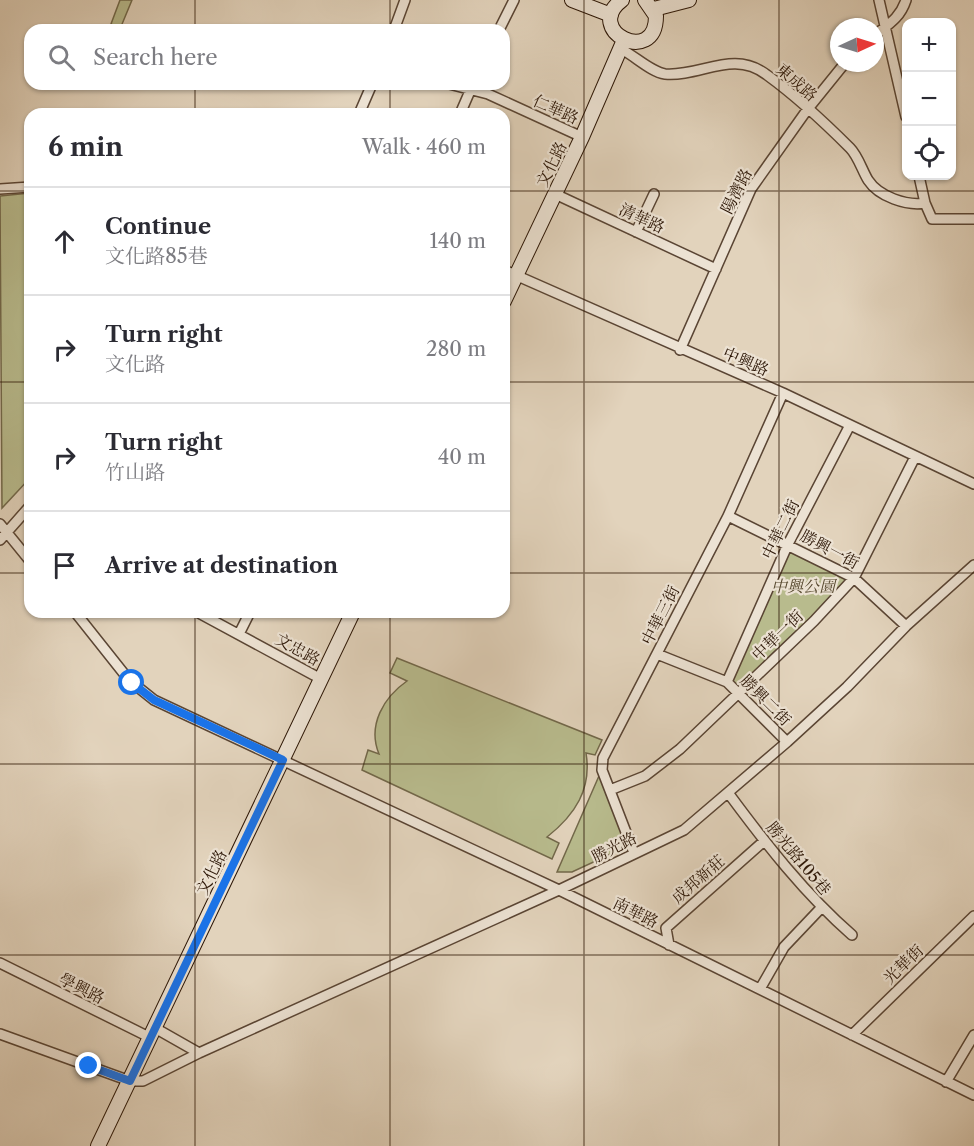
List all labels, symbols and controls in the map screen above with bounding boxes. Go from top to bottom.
north arrow [830,18,884,72]
map controls [902,18,956,180]
button: + [902,18,956,72]
search box [24,24,510,90]
icon: search [45,41,78,74]
text: Search here [93,44,218,71]
street label: 東成路 [772,59,822,105]
button: − [902,72,956,126]
street label: 仁華路 [530,90,582,128]
button: locate [902,126,956,180]
text: 6 min [48,131,123,163]
text: Walk · 460 m [362,135,486,159]
street label: 文化路 [531,138,571,190]
street label: 陽濟路 [716,165,756,217]
street label: 清華路 [616,199,668,237]
text: Continue [105,213,211,240]
icon: ahead [48,225,81,258]
text: 140 m [429,229,486,253]
text: 文化路85巷 [105,244,208,268]
text: Turn right [105,321,223,348]
icon: right [48,333,81,366]
text: 280 m [426,337,486,361]
street label: 中興路 [720,342,772,380]
text: 文化路 [105,352,165,376]
text: Turn right [105,429,223,456]
icon: right [48,441,81,474]
text: 40 m [438,445,486,469]
text: 竹山路 [105,460,165,484]
street label: 中華二街 [757,496,803,562]
street label: 勝興一街 [797,525,863,573]
icon: arrive [48,549,81,582]
text: Arrive at destination [105,552,338,579]
park label: 中興公園 [771,576,838,596]
street label: 中華三街 [637,582,683,648]
street label: 中華一街 [747,606,807,664]
street label: 文忠路 [272,629,324,669]
route start [118,669,144,695]
street label: 勝興二街 [736,670,796,730]
street label: 勝光路105巷 [763,817,835,899]
street label: 勝光路 [588,827,640,867]
street label: 文化路 [191,846,231,898]
street label: 成邦新莊 [667,850,729,908]
street label: 南華路 [610,892,662,932]
street label: 光華街 [879,940,927,988]
street label: 學興路 [56,968,108,1008]
route end [75,1052,101,1078]

